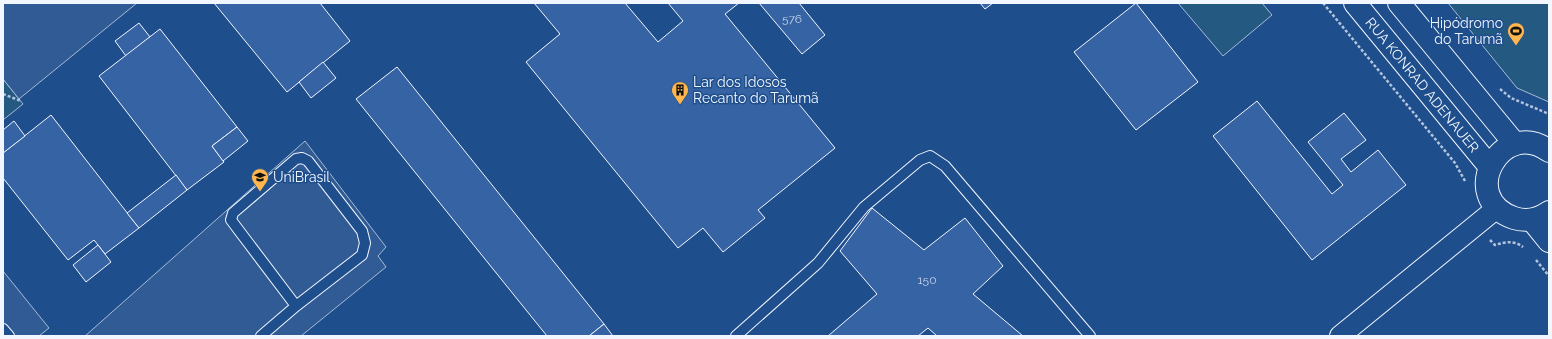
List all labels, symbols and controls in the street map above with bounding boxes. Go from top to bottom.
house number: 576 [782,12,802,26]
street label: RUA KONRAD ADENAUER [1362,14,1482,155]
place label: Hipódromo do Tarumã [1430,15,1503,47]
sports icon: Hipódromo do Tarumã [1506,21,1526,46]
place label: Lar dos Idosos Recanto do Tarumã [693,74,819,106]
building icon: Lar dos Idosos Recanto do Tarumã [670,80,690,105]
school or university icon: UniBrasil [250,167,270,192]
place label: UniBrasil [273,169,330,185]
house number: 150 [917,273,937,287]

